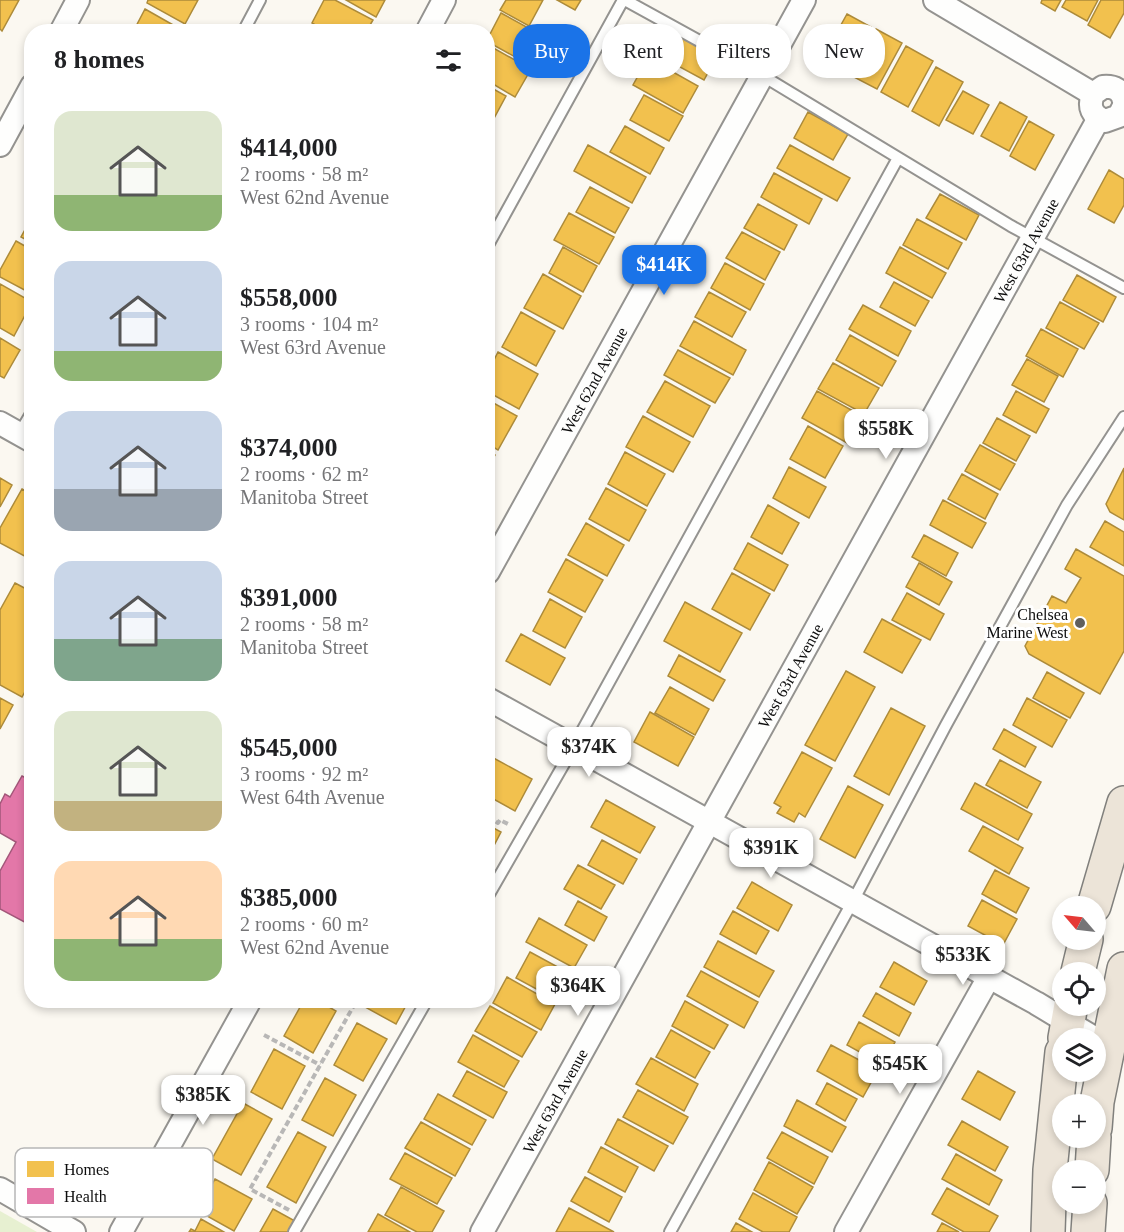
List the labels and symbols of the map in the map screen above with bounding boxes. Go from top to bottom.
street label: West 63rd Avenue [990,195,1061,306]
pin: $414K [622,245,706,296]
street label: West 62nd Avenue [558,324,630,437]
pin: $558K [844,409,928,460]
place label: Chelsea Marine West [986,606,1069,641]
marker: Chelsea Marine West [1073,616,1087,630]
street label: West 63rd Avenue [754,620,826,731]
pin: $374K [547,727,631,778]
pin: $391K [729,828,813,879]
north arrow [1052,896,1106,950]
pin: $533K [921,935,1005,986]
pin: $364K [536,966,620,1017]
pin: $545K [858,1044,942,1095]
street label: West 63rd Avenue [519,1046,590,1156]
pin: $385K [161,1075,245,1126]
legend [15,1148,213,1217]
text: Homes [64,1161,109,1178]
text: Health [64,1188,107,1205]

